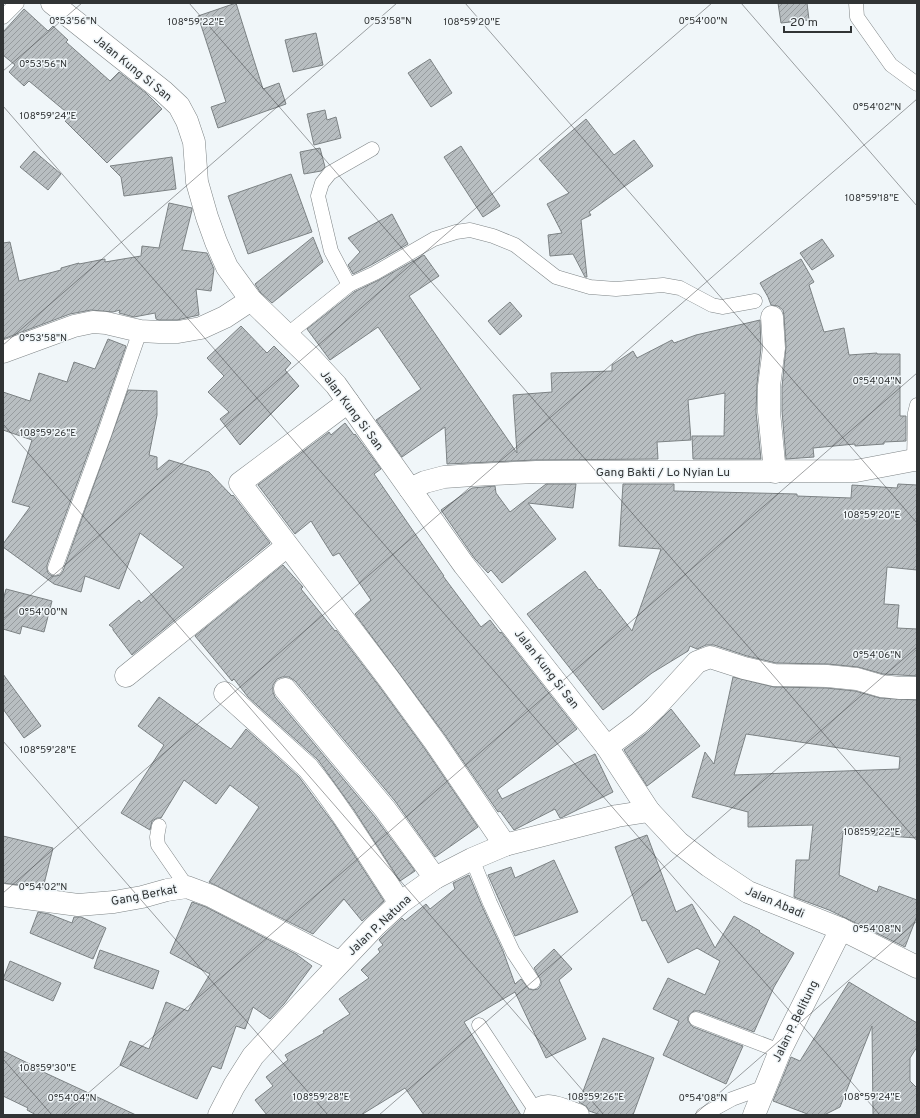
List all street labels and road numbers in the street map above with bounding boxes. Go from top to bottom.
street label: Jalan Kung Si San [90,32,175,105]
street label: Jalan Kung Si San [316,367,387,454]
street label: Gang Bakti / Lo Nyian Lu [596,465,730,481]
street label: Jalan Kung Si San [510,627,582,713]
street label: Gang Berkat [110,882,179,910]
street label: Jalan Abadi [743,883,807,923]
street label: Jalan P. Natuna [344,892,415,960]
street label: Jalan P. Belitung [769,978,823,1065]

